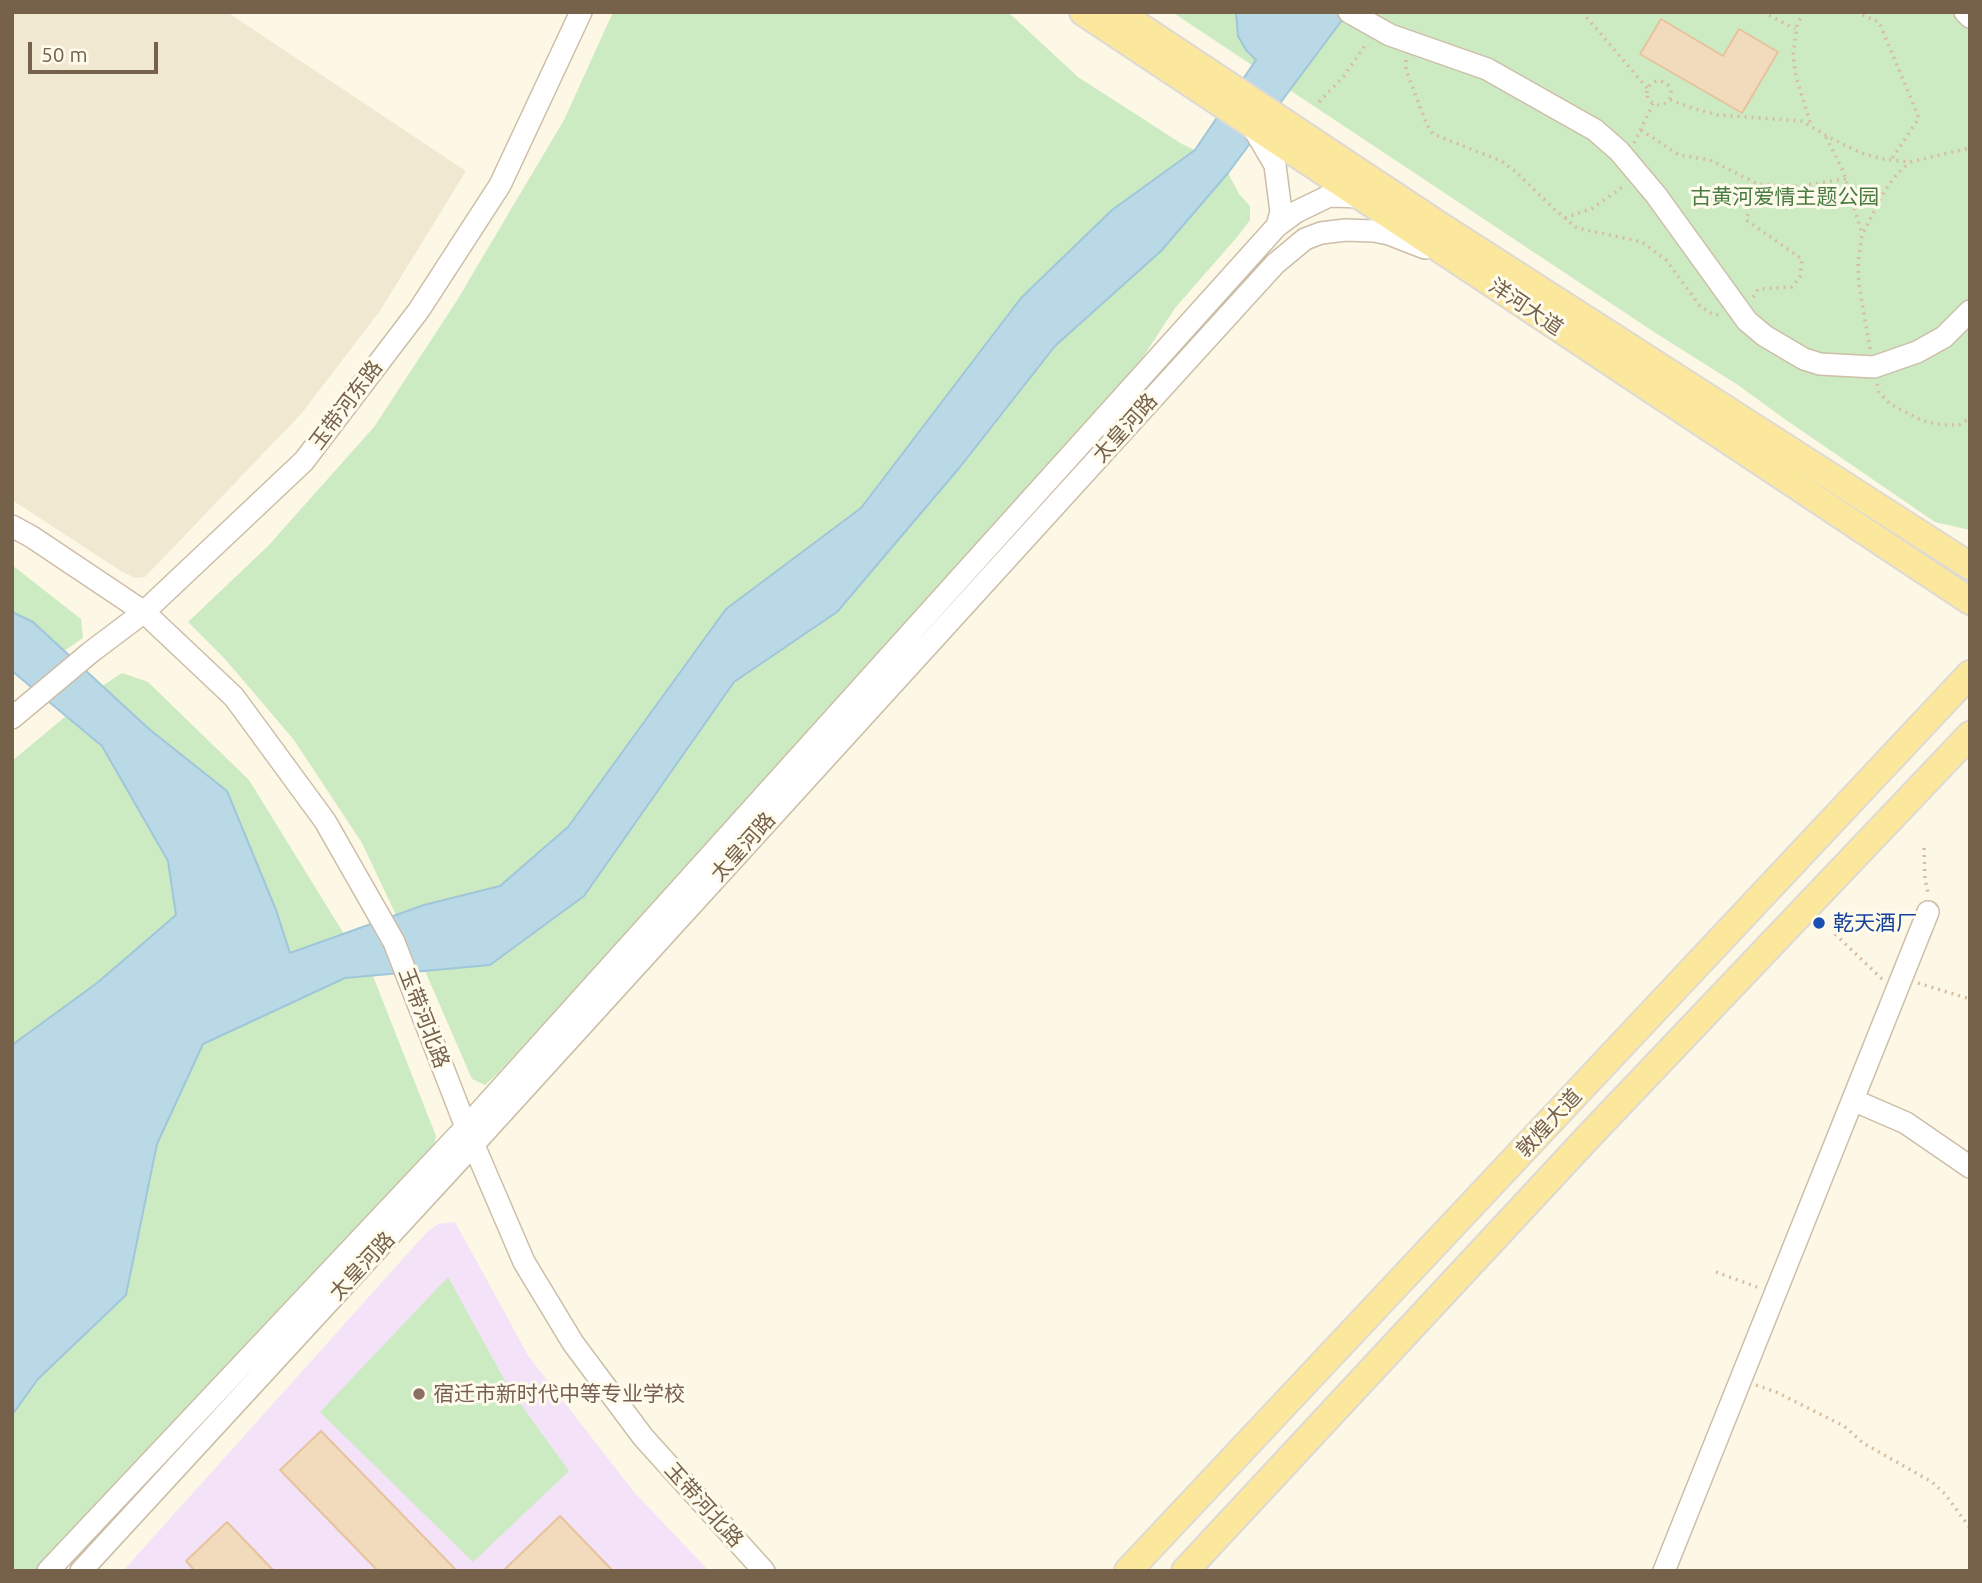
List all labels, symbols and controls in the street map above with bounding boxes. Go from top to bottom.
scale bar [32,28,161,72]
text: 50 m [41,42,88,66]
park label: 古黄河爱情主题公园 [1691,184,1879,210]
street label: 洋河大道 [1484,273,1568,341]
street label: 玉带河东路 [304,355,388,455]
street label: 太皇河路 [1088,388,1162,468]
street label: 太皇河路 [706,807,780,887]
place label: 乾天酒厂 [1833,910,1917,936]
marker: 乾天酒厂 [1811,915,1827,931]
street label: 玉带河北路 [393,964,455,1072]
street label: 敦煌大道 [1511,1084,1587,1162]
street label: 太皇河路 [324,1227,400,1305]
place label: 宿迁市新时代中等专业学校 [433,1381,685,1407]
marker: 宿迁市新时代中等专业学校 [411,1386,427,1402]
street label: 玉带河北路 [660,1458,748,1552]

